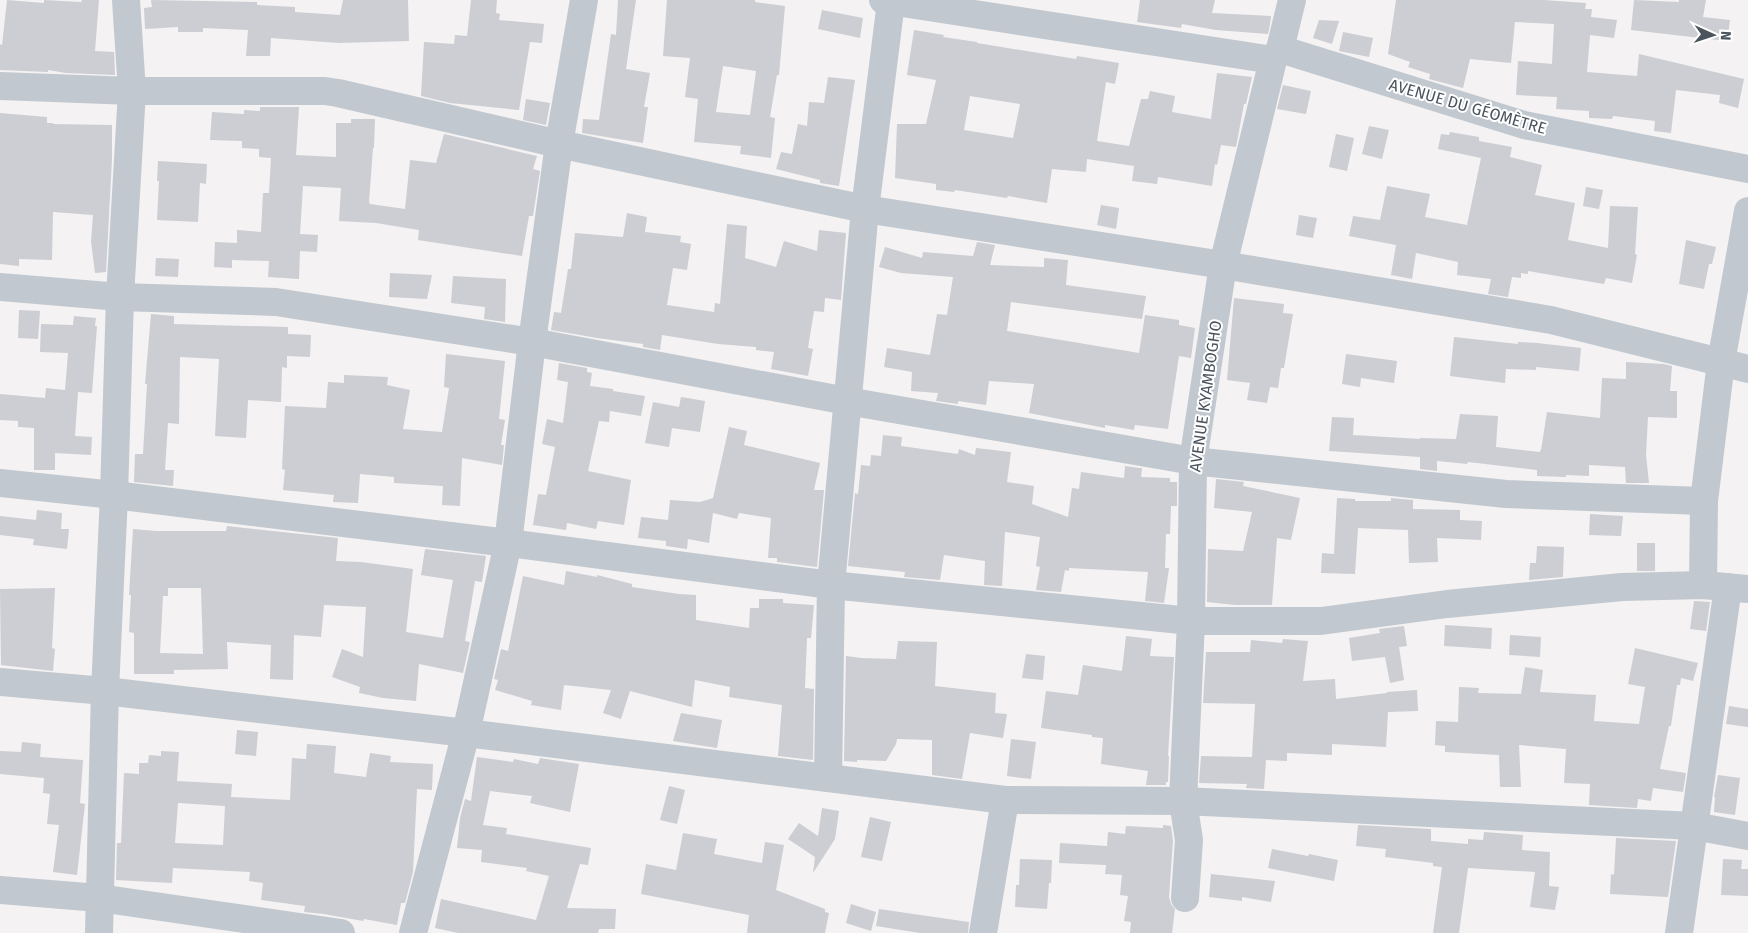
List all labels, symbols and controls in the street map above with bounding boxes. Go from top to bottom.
north arrow [1688,10,1738,60]
text: N [1717,31,1734,41]
street label: AVENUE DU GÉOMÈTRE [1387,74,1549,138]
street label: AVENUE KYAMBOGHO [1185,319,1226,473]

